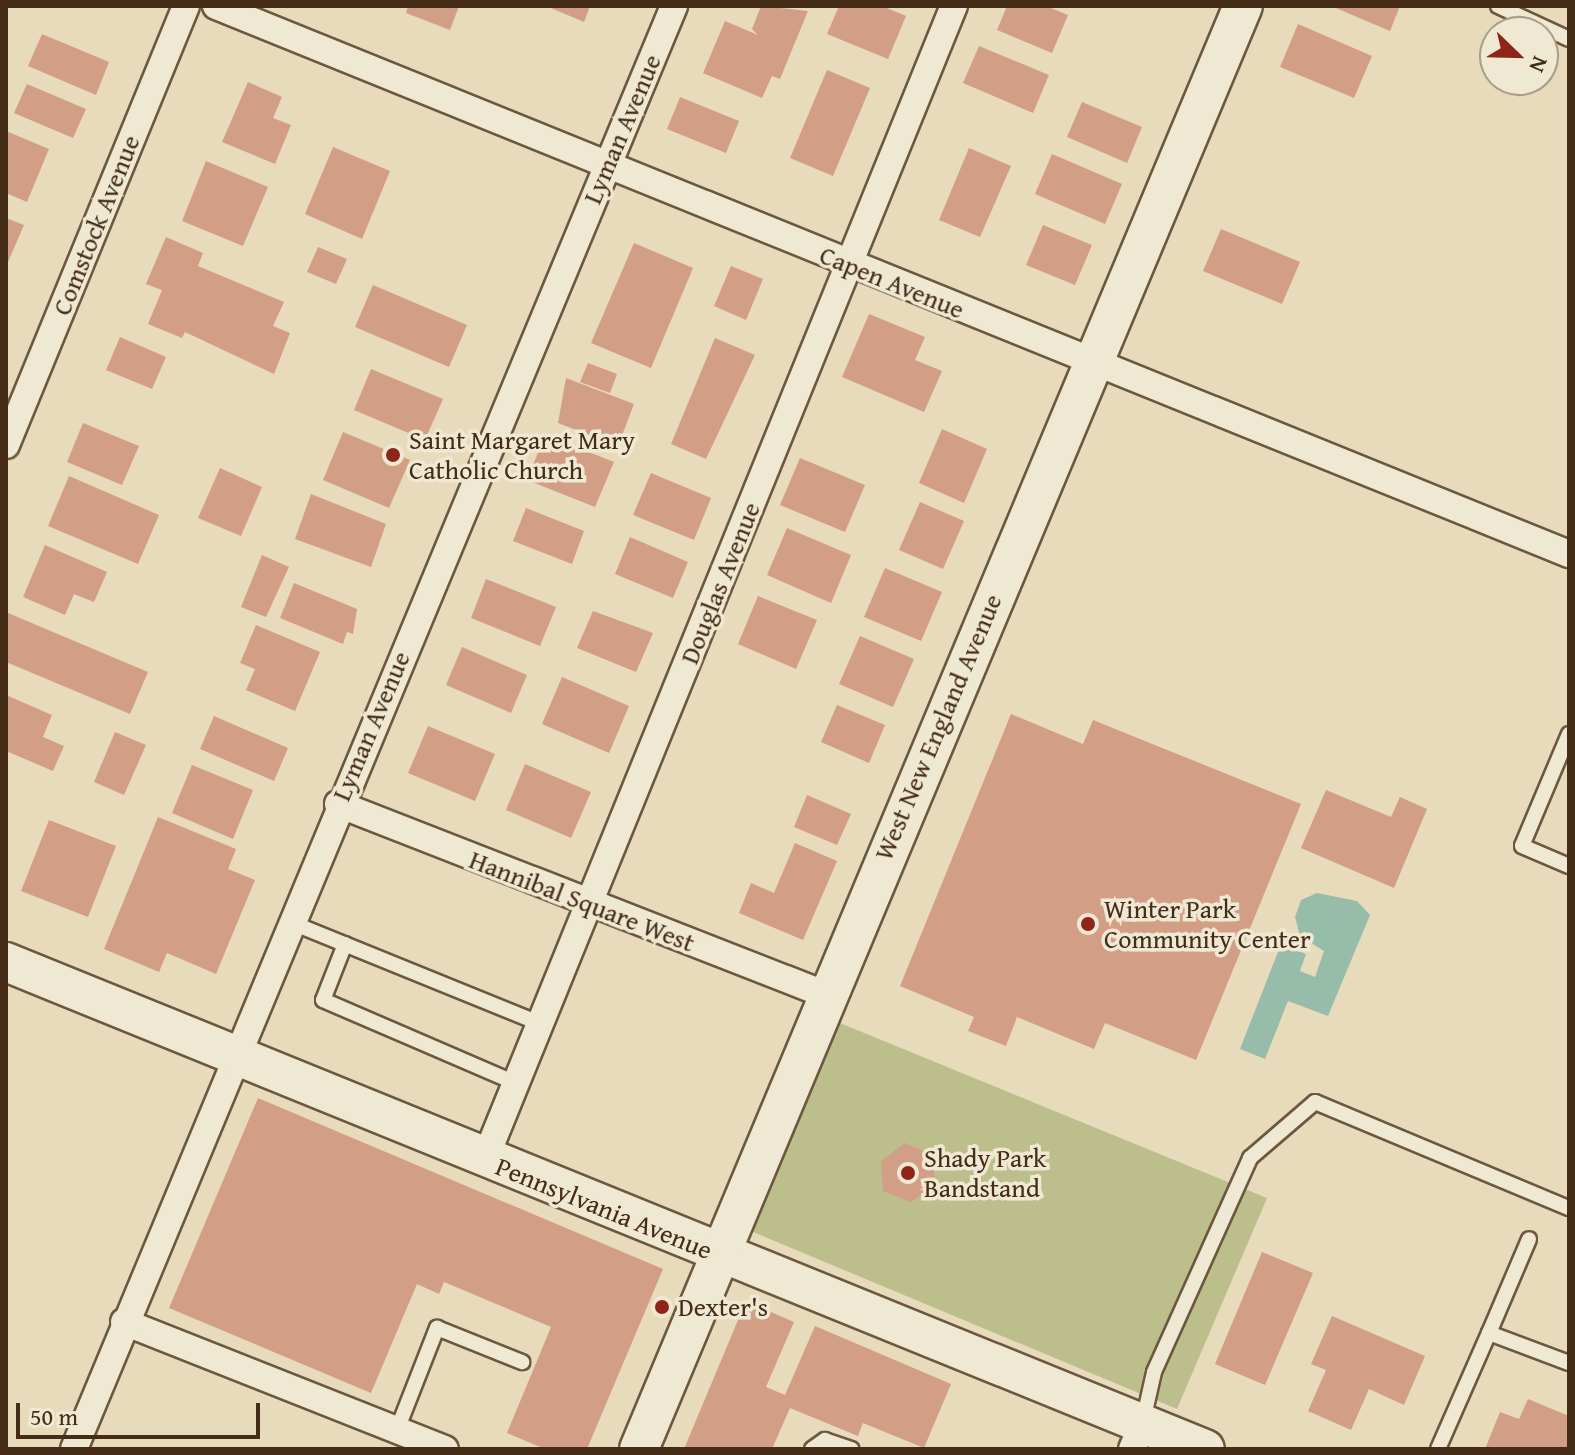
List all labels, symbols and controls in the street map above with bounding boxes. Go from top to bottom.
north arrow [1479,16,1559,96]
street label: Lyman Avenue [577,50,667,208]
text: N [1522,52,1557,78]
street label: Comstock Avenue [46,130,146,320]
street label: Capen Avenue [815,239,969,325]
place label: Saint Margaret Mary Catholic Church [409,424,635,486]
marker: Saint Margaret Mary Catholic Church [384,446,402,464]
street label: Douglas Avenue [673,498,767,668]
street label: West New England Avenue [868,589,1008,865]
street label: Lyman Avenue [326,647,416,805]
street label: Hannibal Square West [465,844,699,958]
place label: Winter Park Community Center [1104,893,1311,954]
marker: Winter Park Community Center [1079,915,1097,933]
place label: Shady Park Bandstand [924,1142,1046,1204]
street label: Pennsylvania Avenue [491,1150,717,1266]
marker: Shady Park Bandstand [899,1164,917,1182]
place label: Dexter's [678,1291,768,1323]
marker: Dexter's [653,1298,671,1316]
scale bar [20,1387,264,1437]
text: 50 m [30,1399,78,1434]

